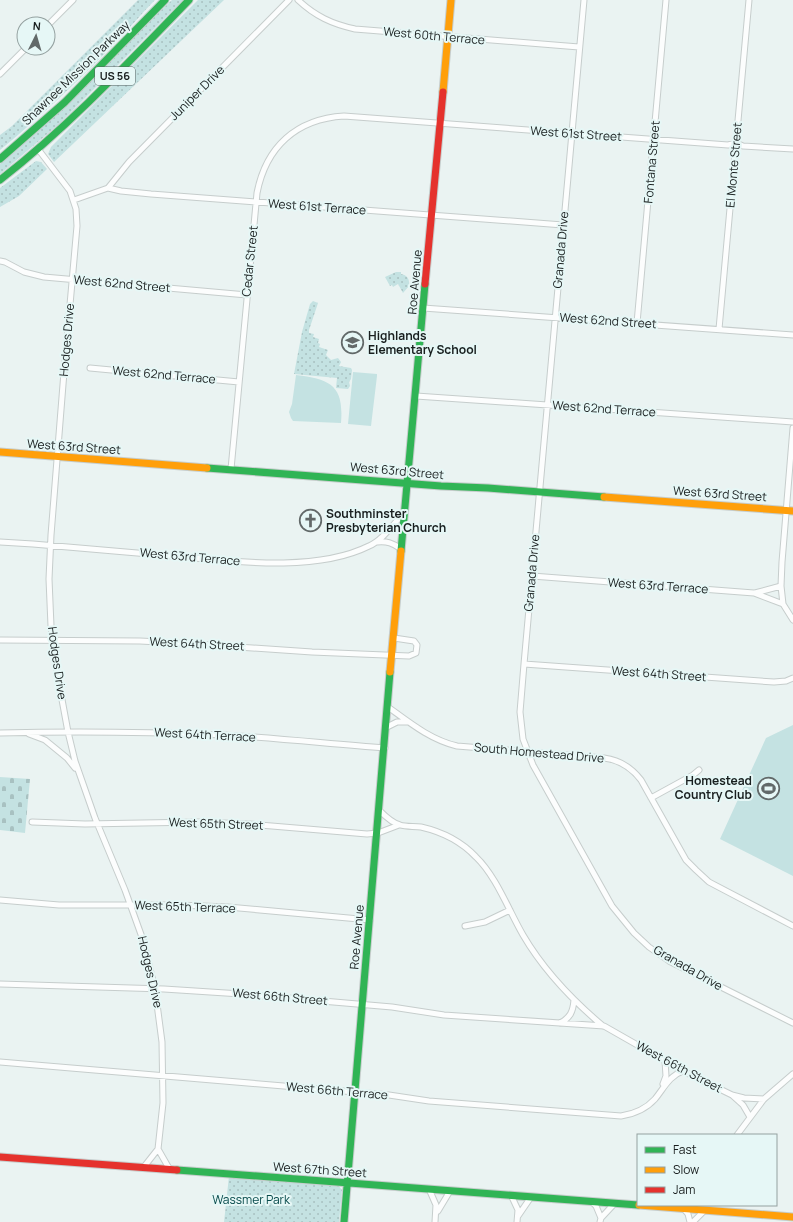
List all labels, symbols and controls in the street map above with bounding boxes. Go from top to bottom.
north arrow [16,16,56,56]
street label: Shawnee Mission Parkway [18,16,134,129]
text: N [32,18,42,33]
street label: West 60th Terrace [383,23,486,48]
street label: Juniper Drive [165,61,228,124]
road number: US 56 [95,67,135,85]
street label: Fontana Street [639,120,664,204]
street label: El Monte Street [721,121,746,208]
street label: West 61st Street [530,122,623,145]
street label: West 61st Terrace [267,195,367,218]
street label: Granada Drive [549,211,572,289]
street label: Cedar Street [237,224,262,297]
street label: Roe Avenue [403,249,426,315]
street label: West 62nd Street [73,271,171,296]
street label: Hodges Drive [55,303,78,377]
street label: West 62nd Street [559,309,657,332]
place label: Highlands Elementary School [368,327,477,358]
school or university icon: Highlands Elementary School [339,330,365,356]
street label: West 62nd Terrace [112,362,216,387]
street label: West 62nd Terrace [552,396,656,421]
street label: West 63rd Street [27,435,122,458]
street label: West 63rd Street [349,458,445,483]
street label: West 63rd Street [673,482,768,505]
place label: Southminster Presbyterian Church [326,505,446,536]
church icon: Southminster Presbyterian Church [298,508,324,534]
street label: Granada Drive [520,534,543,612]
street label: West 63rd Terrace [139,544,241,569]
street label: West 63rd Terrace [607,574,709,597]
street label: Hodges Drive [44,625,71,700]
street label: West 64th Street [149,633,245,654]
street label: West 64th Street [611,662,707,685]
street label: West 64th Terrace [154,723,256,746]
street label: South Homestead Drive [473,738,605,767]
place label: Homestead Country Club [675,772,752,803]
sports icon: Homestead Country Club [755,775,781,801]
street label: West 65th Street [168,813,264,834]
street label: West 65th Terrace [134,896,236,917]
street label: Roe Avenue [345,904,368,970]
street label: Hodges Drive [134,934,167,1010]
street label: Granada Drive [651,941,726,994]
street label: West 66th Street [232,984,329,1009]
street label: West 66th Street [633,1037,726,1097]
street label: West 66th Terrace [285,1078,389,1103]
legend [637,1134,777,1206]
text: Fast [673,1141,697,1158]
street label: West 67th Street [273,1158,368,1181]
text: Slow [673,1161,699,1178]
text: Jam [673,1181,695,1198]
park label: Wassmer Park [212,1191,291,1208]

